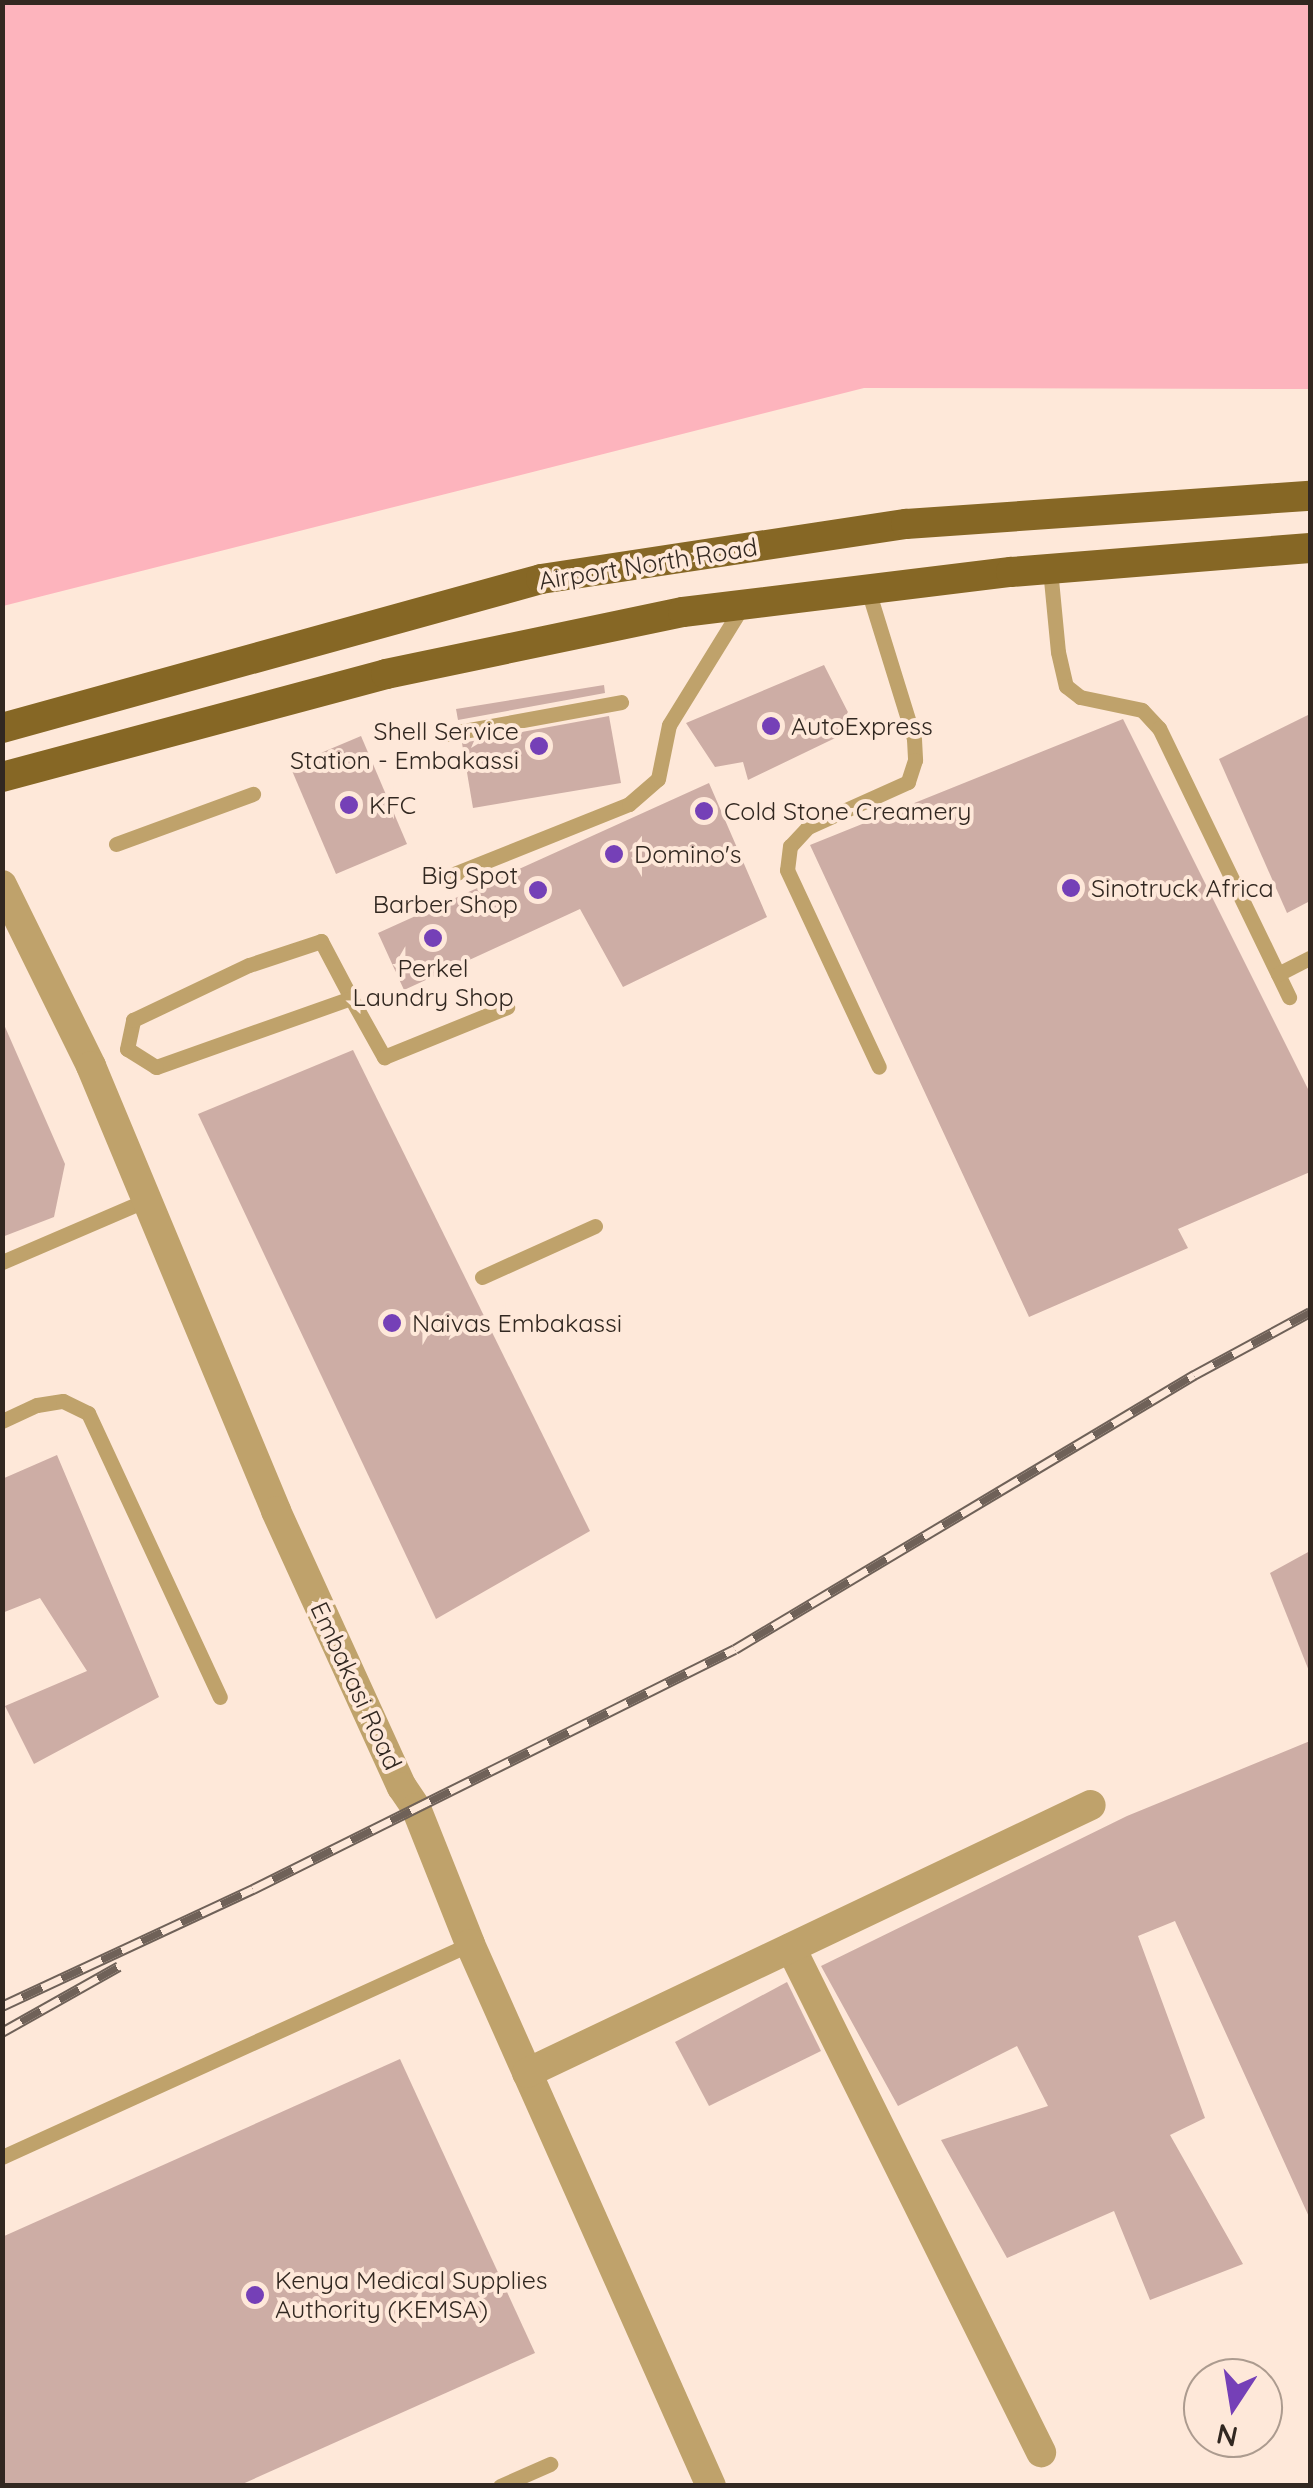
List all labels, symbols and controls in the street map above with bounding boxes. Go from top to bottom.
street label: Airport North Road [537,532,759,596]
place label: AutoExpress [791,711,933,741]
marker: AutoExpress [760,715,782,737]
place label: Shell Service Station - Embakassi [290,717,519,776]
marker: Shell Service Station - Embakassi [528,735,550,757]
place label: KFC [369,790,416,820]
marker: KFC [338,794,360,816]
place label: Cold Stone Creamery [724,796,971,826]
marker: Cold Stone Creamery [693,800,715,822]
place label: Domino's [634,839,742,869]
marker: Domino's [603,843,625,865]
place label: Big Spot Barber Shop [373,861,518,920]
place label: Sinotruck Africa [1091,873,1274,903]
marker: Sinotruck Africa [1060,877,1082,899]
marker: Big Spot Barber Shop [527,879,549,901]
marker: Perkel Laundry Shop [422,927,444,949]
place label: Perkel Laundry Shop [352,954,514,1013]
place label: Naivas Embakassi [412,1308,622,1338]
marker: Naivas Embakassi [381,1312,403,1334]
street label: Embakasi Road [304,1597,408,1775]
place label: Kenya Medical Supplies Authority (KEMSA) [275,2266,547,2325]
marker: Kenya Medical Supplies Authority (KEMSA) [244,2284,266,2306]
north arrow [1183,2358,1283,2458]
text: N [1213,2417,1241,2455]

